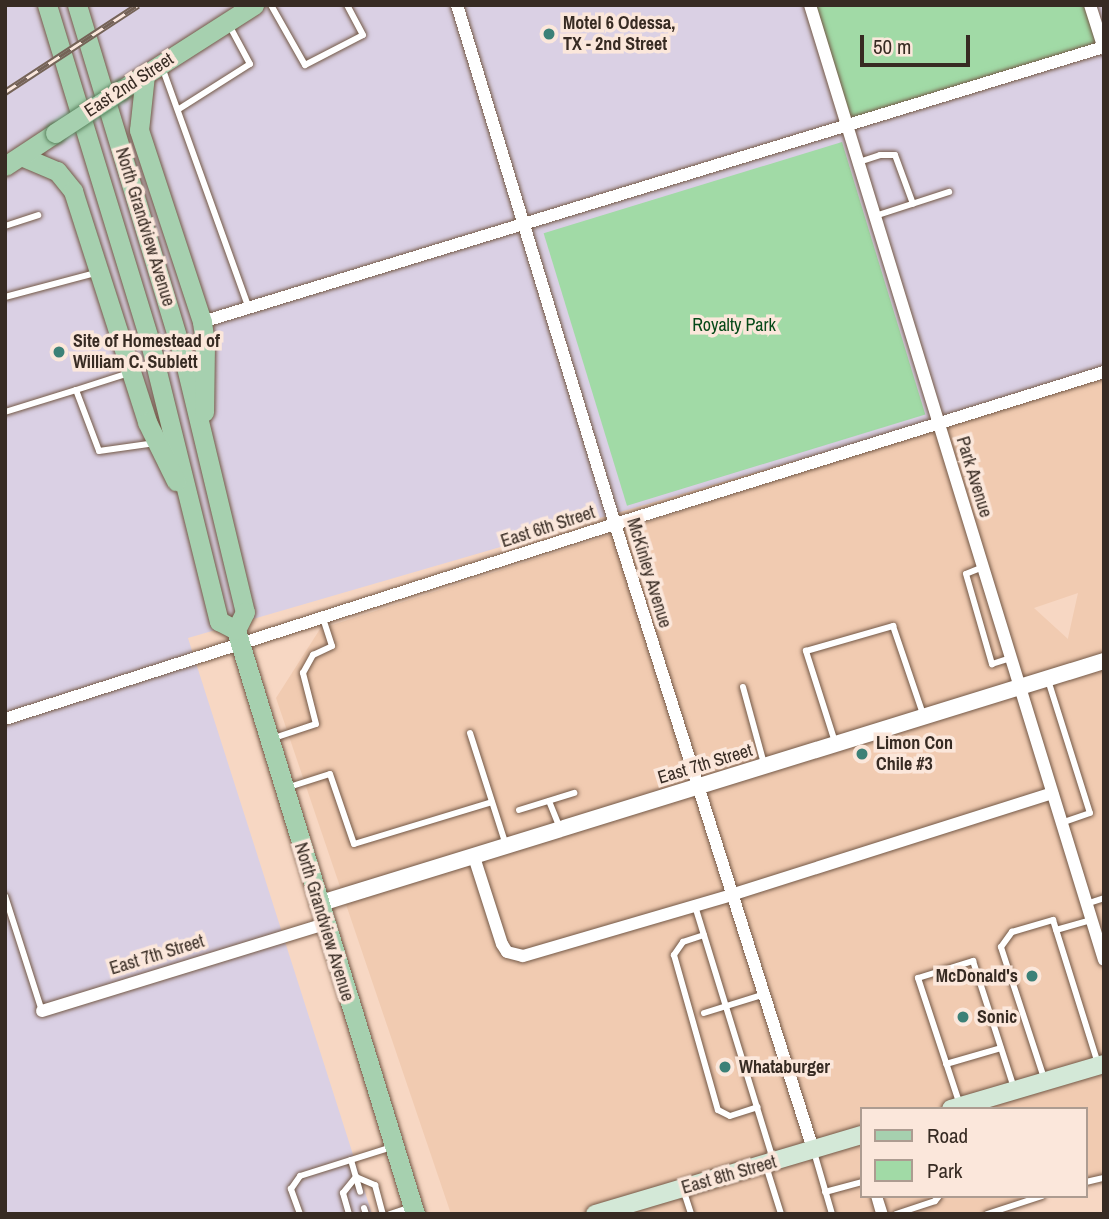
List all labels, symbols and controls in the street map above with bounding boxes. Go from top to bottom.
place label: Motel 6 Odessa, TX - 2nd Street [563,13,675,56]
scale bar [864,21,974,65]
marker: Motel 6 Odessa, TX - 2nd Street [541,26,557,42]
text: 50 m [873,32,911,61]
street label: East 2nd Street [80,48,178,122]
street label: North Grandview Avenue [110,145,180,309]
park label: Royalty Park [692,314,776,336]
place label: Site of Homestead of William C. Sublett [73,331,220,374]
marker: Site of Homestead of William C. Sublett [51,344,67,360]
street label: Park Avenue [951,434,997,520]
street label: East 6th Street [498,502,598,552]
street label: McKinley Avenue [622,515,676,631]
place label: Limon Con Chile #3 [876,733,953,776]
street label: East 7th Street [655,739,755,789]
marker: Limon Con Chile #3 [854,746,870,762]
street label: North Grandview Avenue [289,840,359,1004]
street label: East 7th Street [107,930,207,980]
place label: McDonald's [936,965,1018,987]
marker: McDonald's [1024,968,1040,984]
place label: Sonic [977,1006,1017,1028]
marker: Sonic [955,1009,971,1025]
place label: Whataburger [739,1056,830,1078]
marker: Whataburger [717,1059,733,1075]
legend [860,1107,1088,1198]
text: Road [927,1121,968,1150]
street label: East 8th Street [679,1151,779,1199]
text: Park [927,1156,962,1185]

